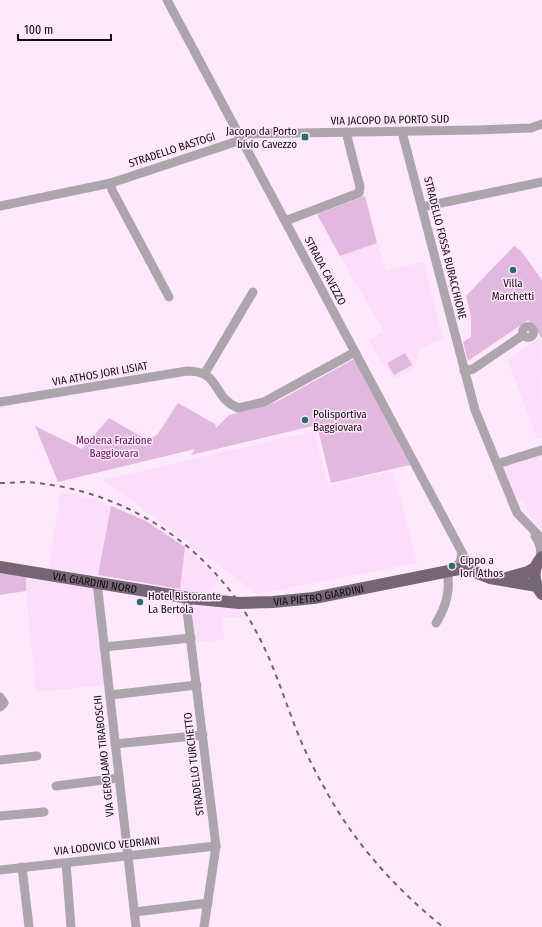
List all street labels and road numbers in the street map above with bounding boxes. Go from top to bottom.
street label: VIA JACOPO DA PORTO SUD [331,112,449,128]
street label: STRADELLO BASTOGI [127,130,217,170]
street label: STRADELLO FOSSA BURACCHIONE [421,175,469,321]
street label: STRADA CAVEZZO [302,235,349,307]
street label: VIA ATHOS JORI LISIAT [51,359,150,389]
street label: VIA GIARDINI NORD [52,569,138,596]
street label: VIA PIETRO GIARDINI [273,582,365,608]
street label: VIA GEROLAMO TIRABOSCHI [91,695,117,817]
street label: STRADELLO TURCHETTO [181,712,207,816]
street label: VIA LODOVICO VEDRIANI [54,834,160,858]

